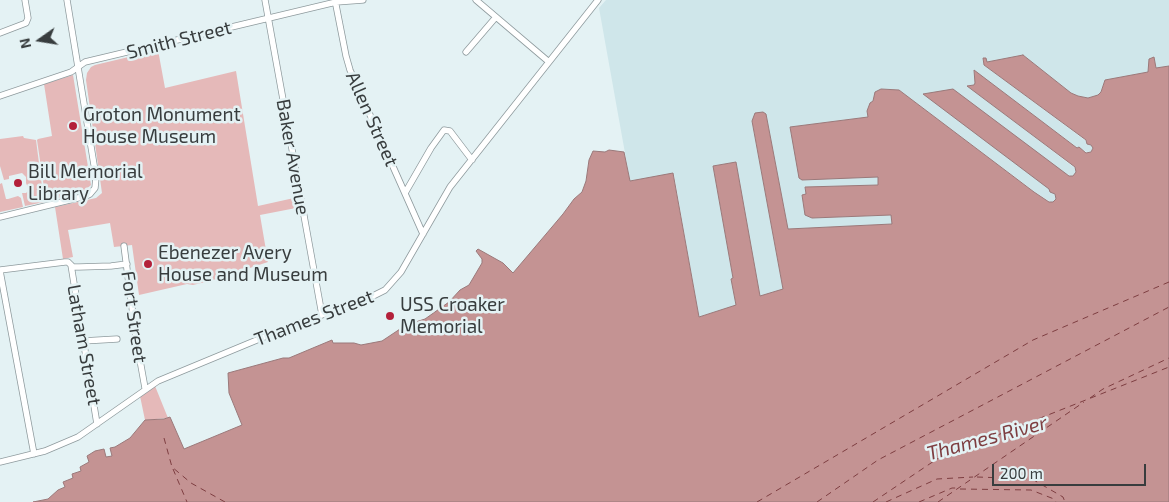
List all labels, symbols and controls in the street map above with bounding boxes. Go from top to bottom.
north arrow [15,15,65,65]
street label: Smith Street [124,16,234,64]
text: N [15,37,34,50]
street label: Allen Street [341,68,403,170]
street label: Baker Avenue [272,97,314,217]
place label: Groton Monument House Museum [83,104,241,148]
marker: Groton Monument House Museum [67,120,79,132]
place label: Bill Memorial Library [28,161,143,205]
marker: Bill Memorial Library [12,177,24,189]
place label: Ebenezer Avery House and Museum [158,242,328,286]
marker: Ebenezer Avery House and Museum [142,258,154,270]
street label: Fort Street [116,270,152,364]
street label: Latham Street [62,283,106,407]
street label: Thames Street [251,285,377,351]
place label: USS Croaker Memorial [400,294,505,338]
marker: USS Croaker Memorial [384,310,396,322]
water label: Thames River [924,410,1050,466]
scale bar [994,454,1148,486]
text: 200 m [1000,464,1043,482]

